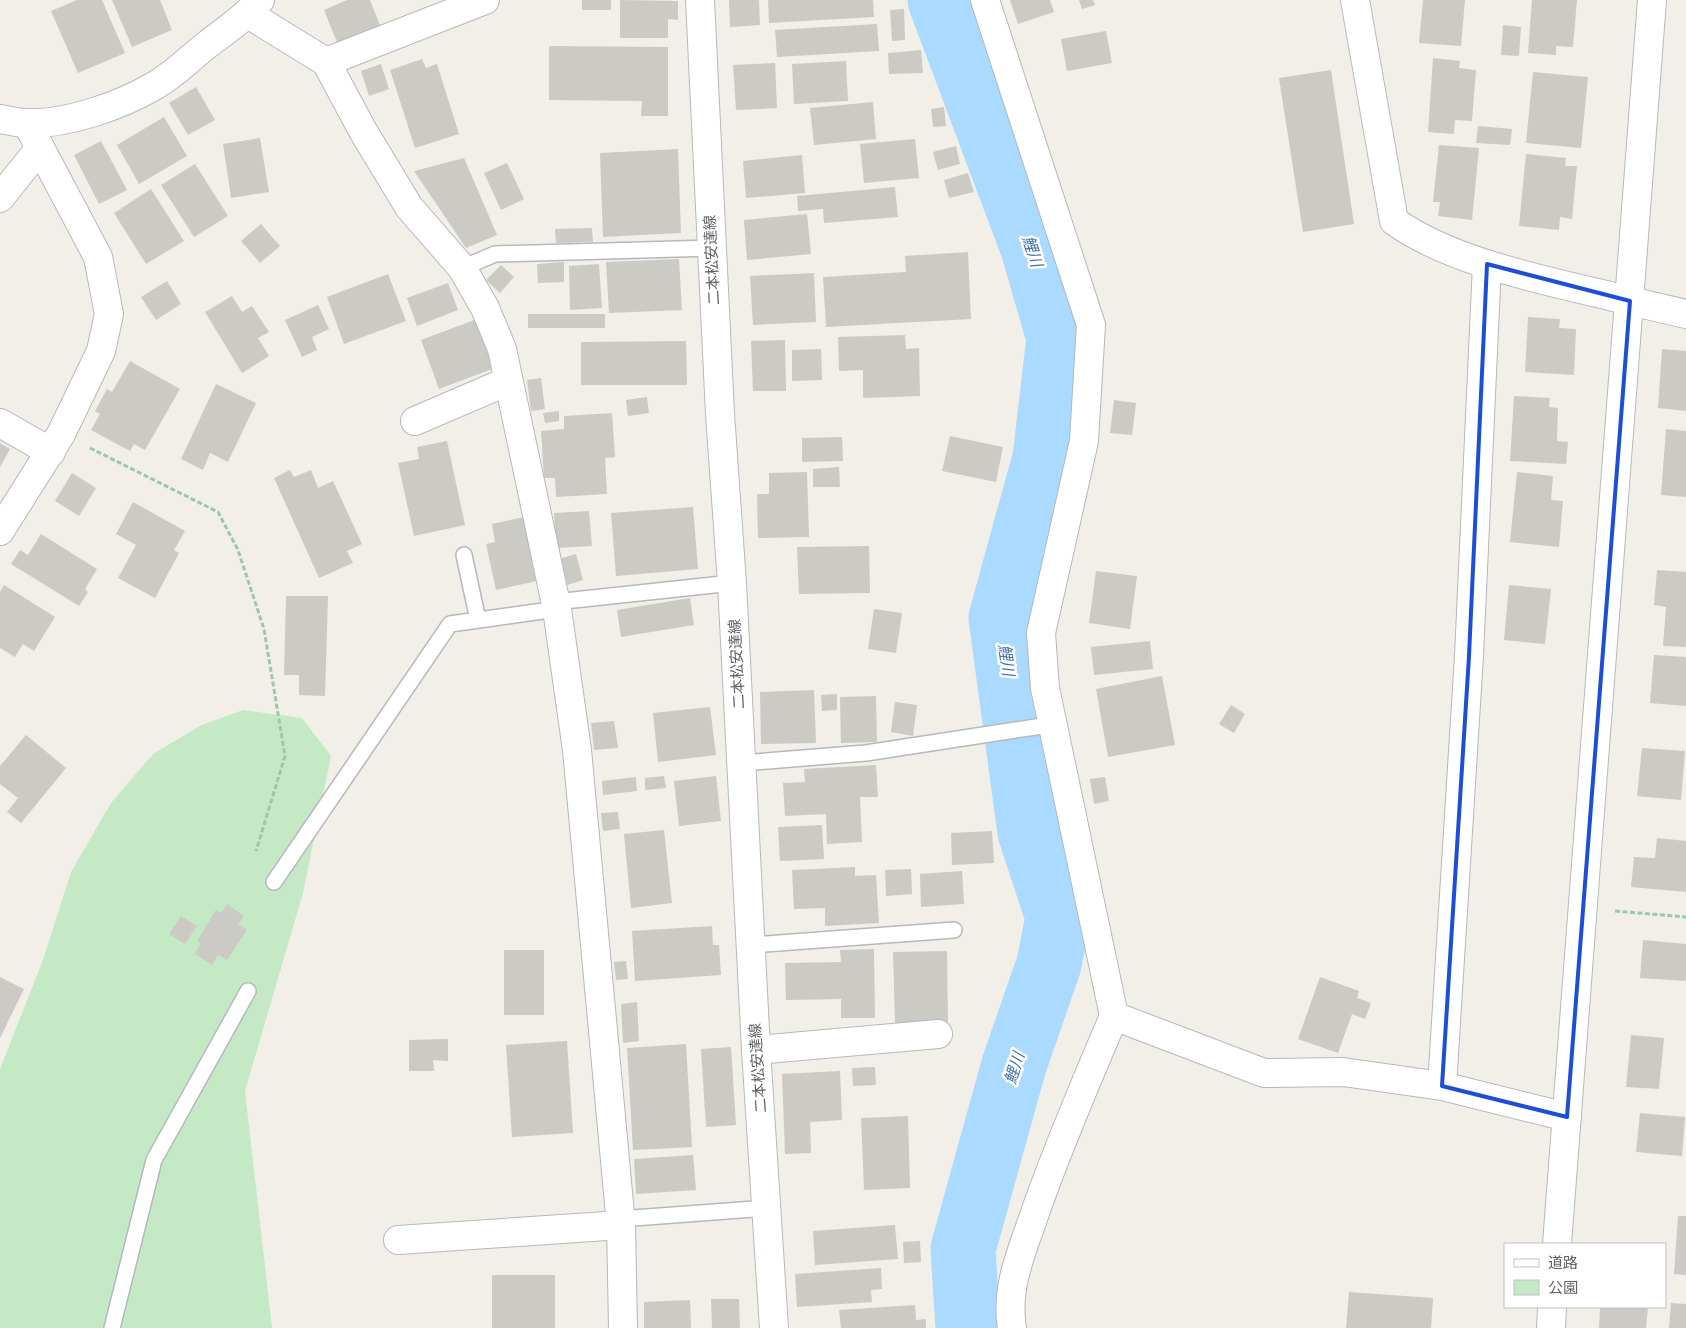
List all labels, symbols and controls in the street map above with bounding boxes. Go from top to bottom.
street label: 二本松安達線 [700,215,723,305]
water label: 鯉川 [1019,233,1048,271]
street label: 二本松安達線 [725,619,748,709]
water label: 鯉川 [995,643,1019,679]
street label: 二本松安達線 [745,1022,770,1114]
water label: 鯉川 [1000,1048,1029,1086]
legend [1504,1243,1666,1308]
text: 道路 [1548,1253,1578,1272]
text: 公園 [1548,1278,1578,1297]

